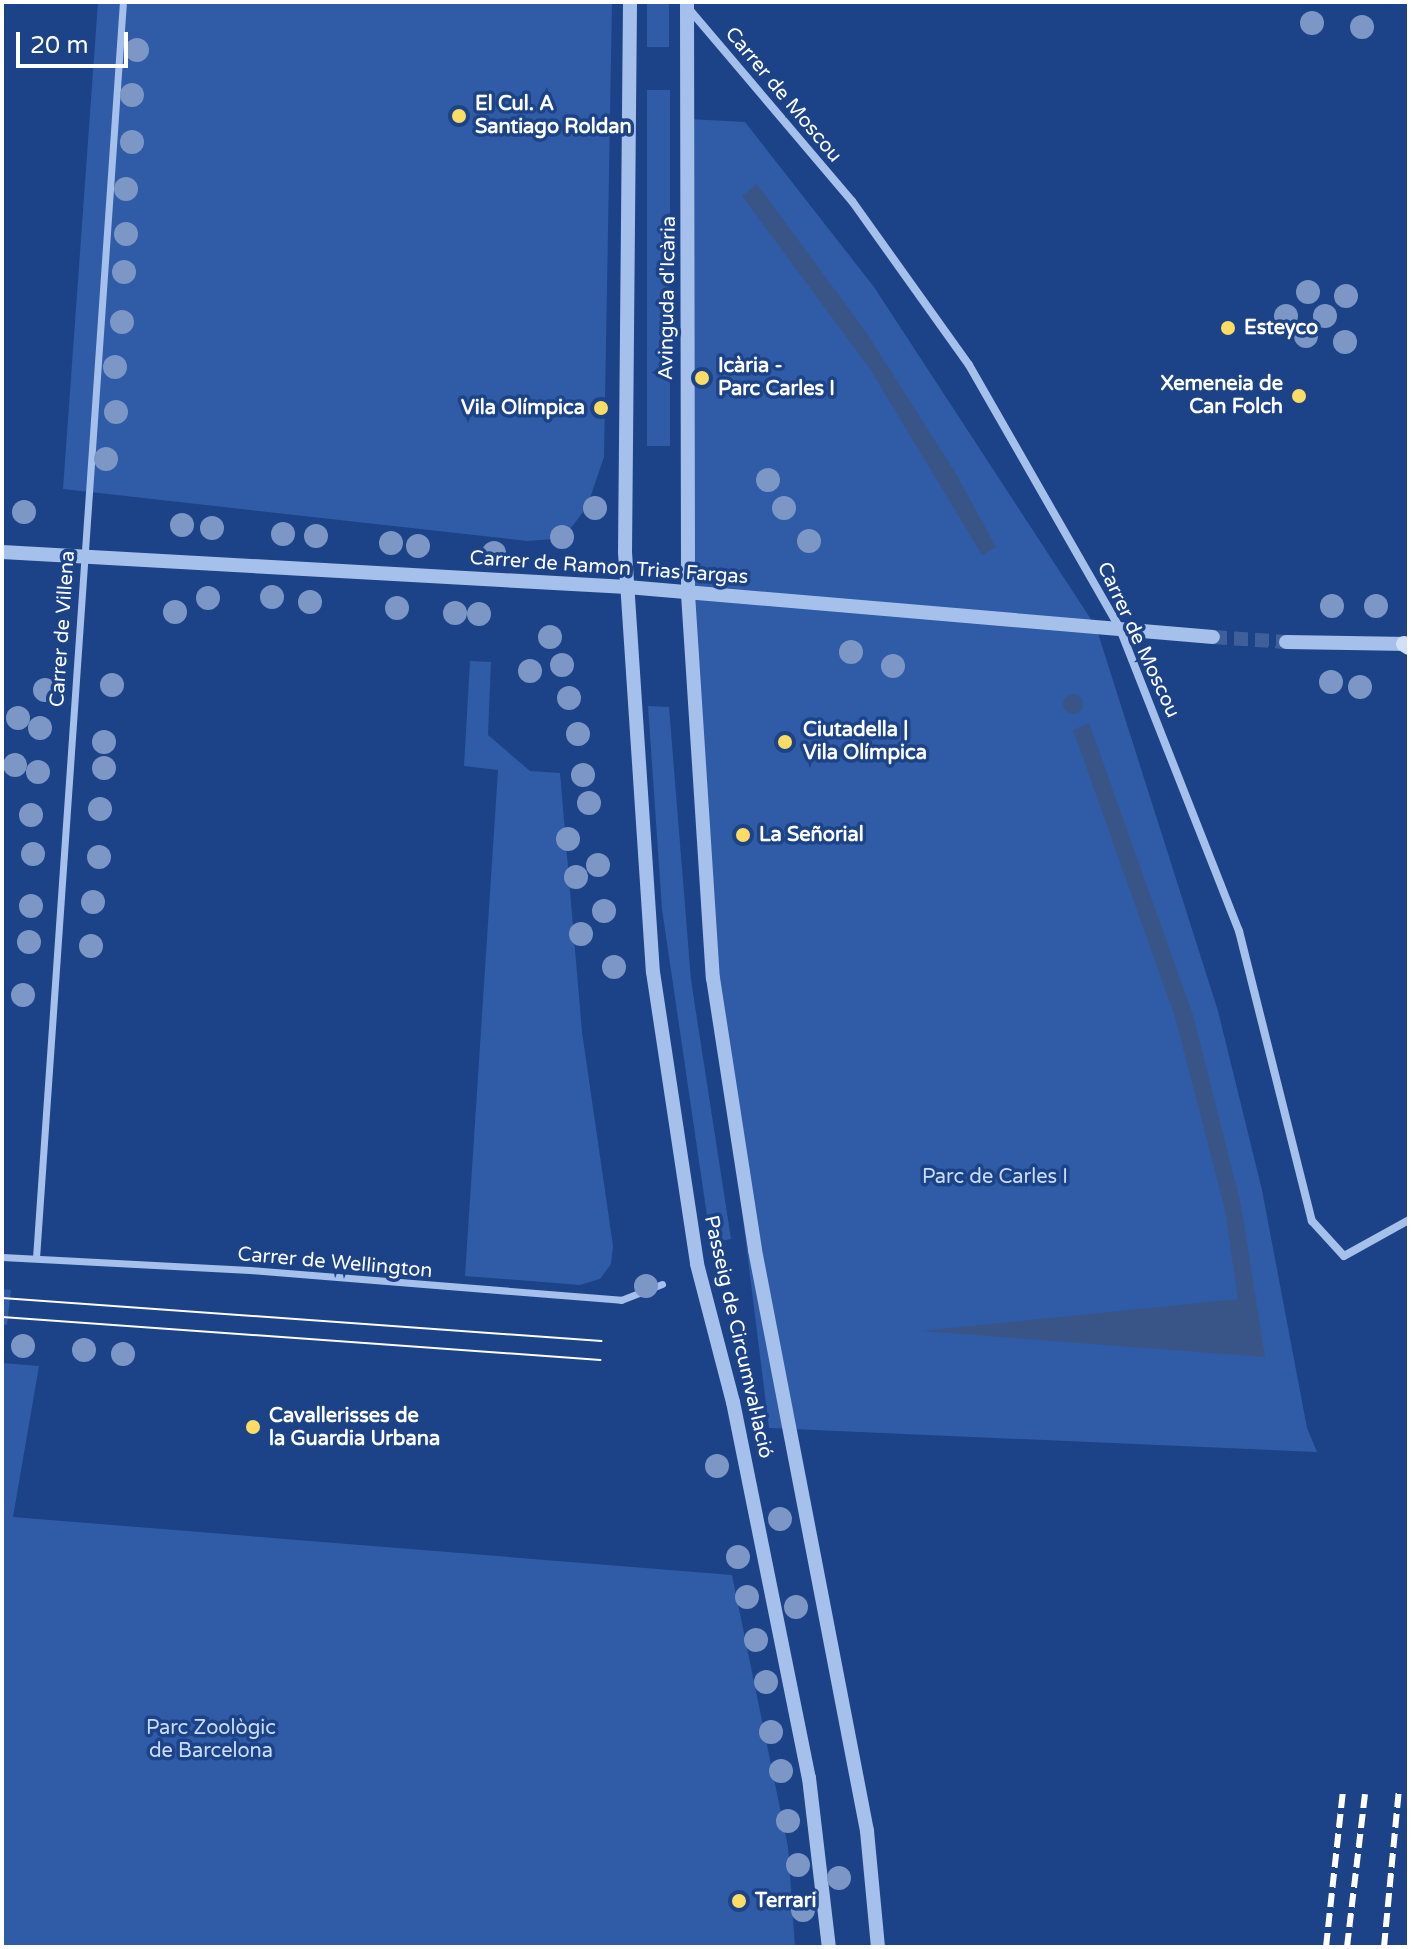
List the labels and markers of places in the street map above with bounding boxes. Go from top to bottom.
place label: El Cul. A Santiago Roldan [475,92,632,139]
marker: El Cul. A Santiago Roldan [450,107,468,125]
place label: Esteyco [1244,316,1318,340]
marker: Esteyco [1219,319,1237,337]
place label: Icària - Parc Carles I [718,354,835,401]
marker: Icària - Parc Carles I [693,369,711,387]
place label: Xemeneia de Can Folch [1161,372,1283,419]
marker: Xemeneia de Can Folch [1290,387,1308,405]
place label: Vila Olímpica [461,396,585,420]
marker: Vila Olímpica [592,399,610,417]
place label: Ciutadella | Vila Olímpica [803,718,927,765]
marker: Ciutadella | Vila Olímpica [774,731,796,753]
place label: La Señorial [759,823,864,847]
marker: La Señorial [734,826,752,844]
place label: Cavallerisses de la Guardia Urbana [269,1404,440,1451]
marker: Cavallerisses de la Guardia Urbana [244,1418,262,1436]
place label: Terrari [755,1889,816,1913]
marker: Terrari [730,1892,748,1910]

